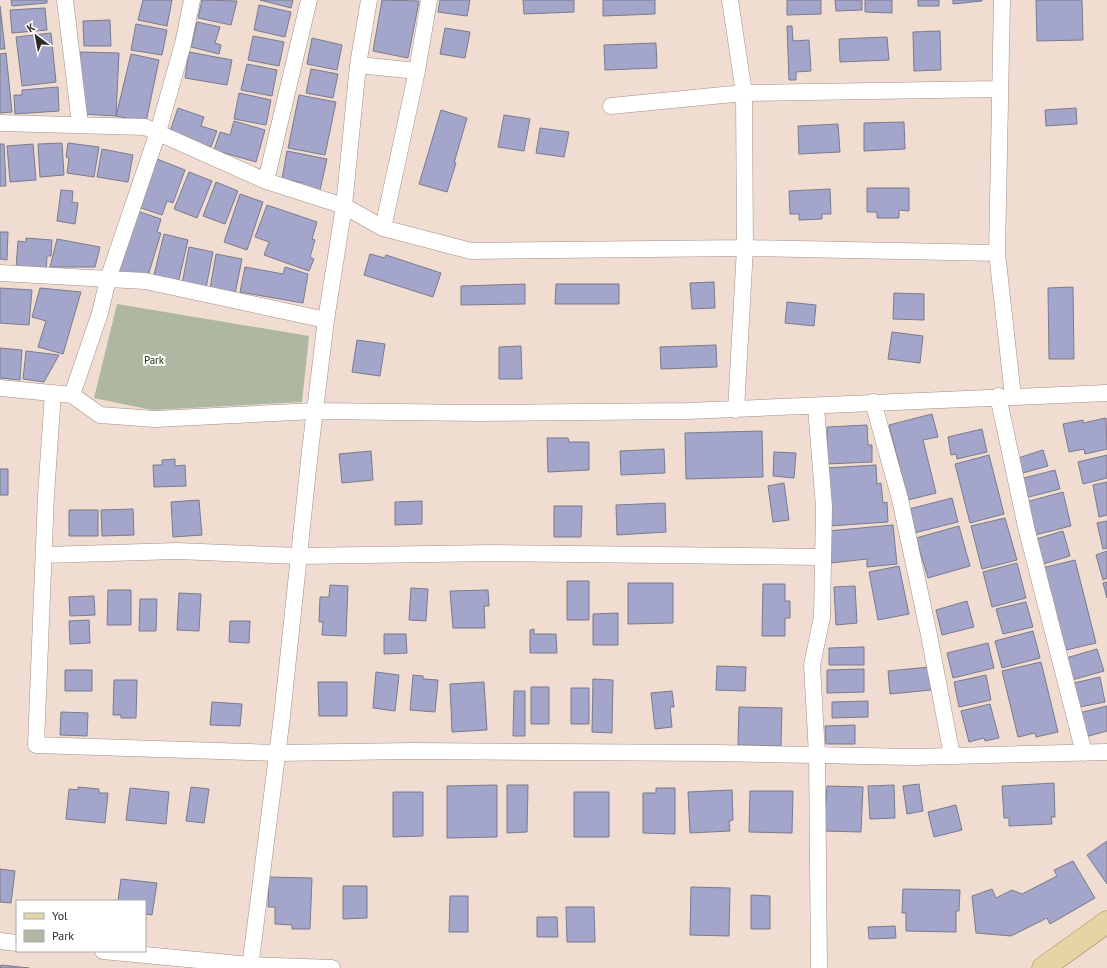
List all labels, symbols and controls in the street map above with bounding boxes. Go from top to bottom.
north arrow [16,16,56,56]
text: K [24,20,37,35]
park label: Park [144,353,165,367]
legend [16,900,146,952]
text: Yol [52,908,68,923]
text: Park [52,928,74,943]

